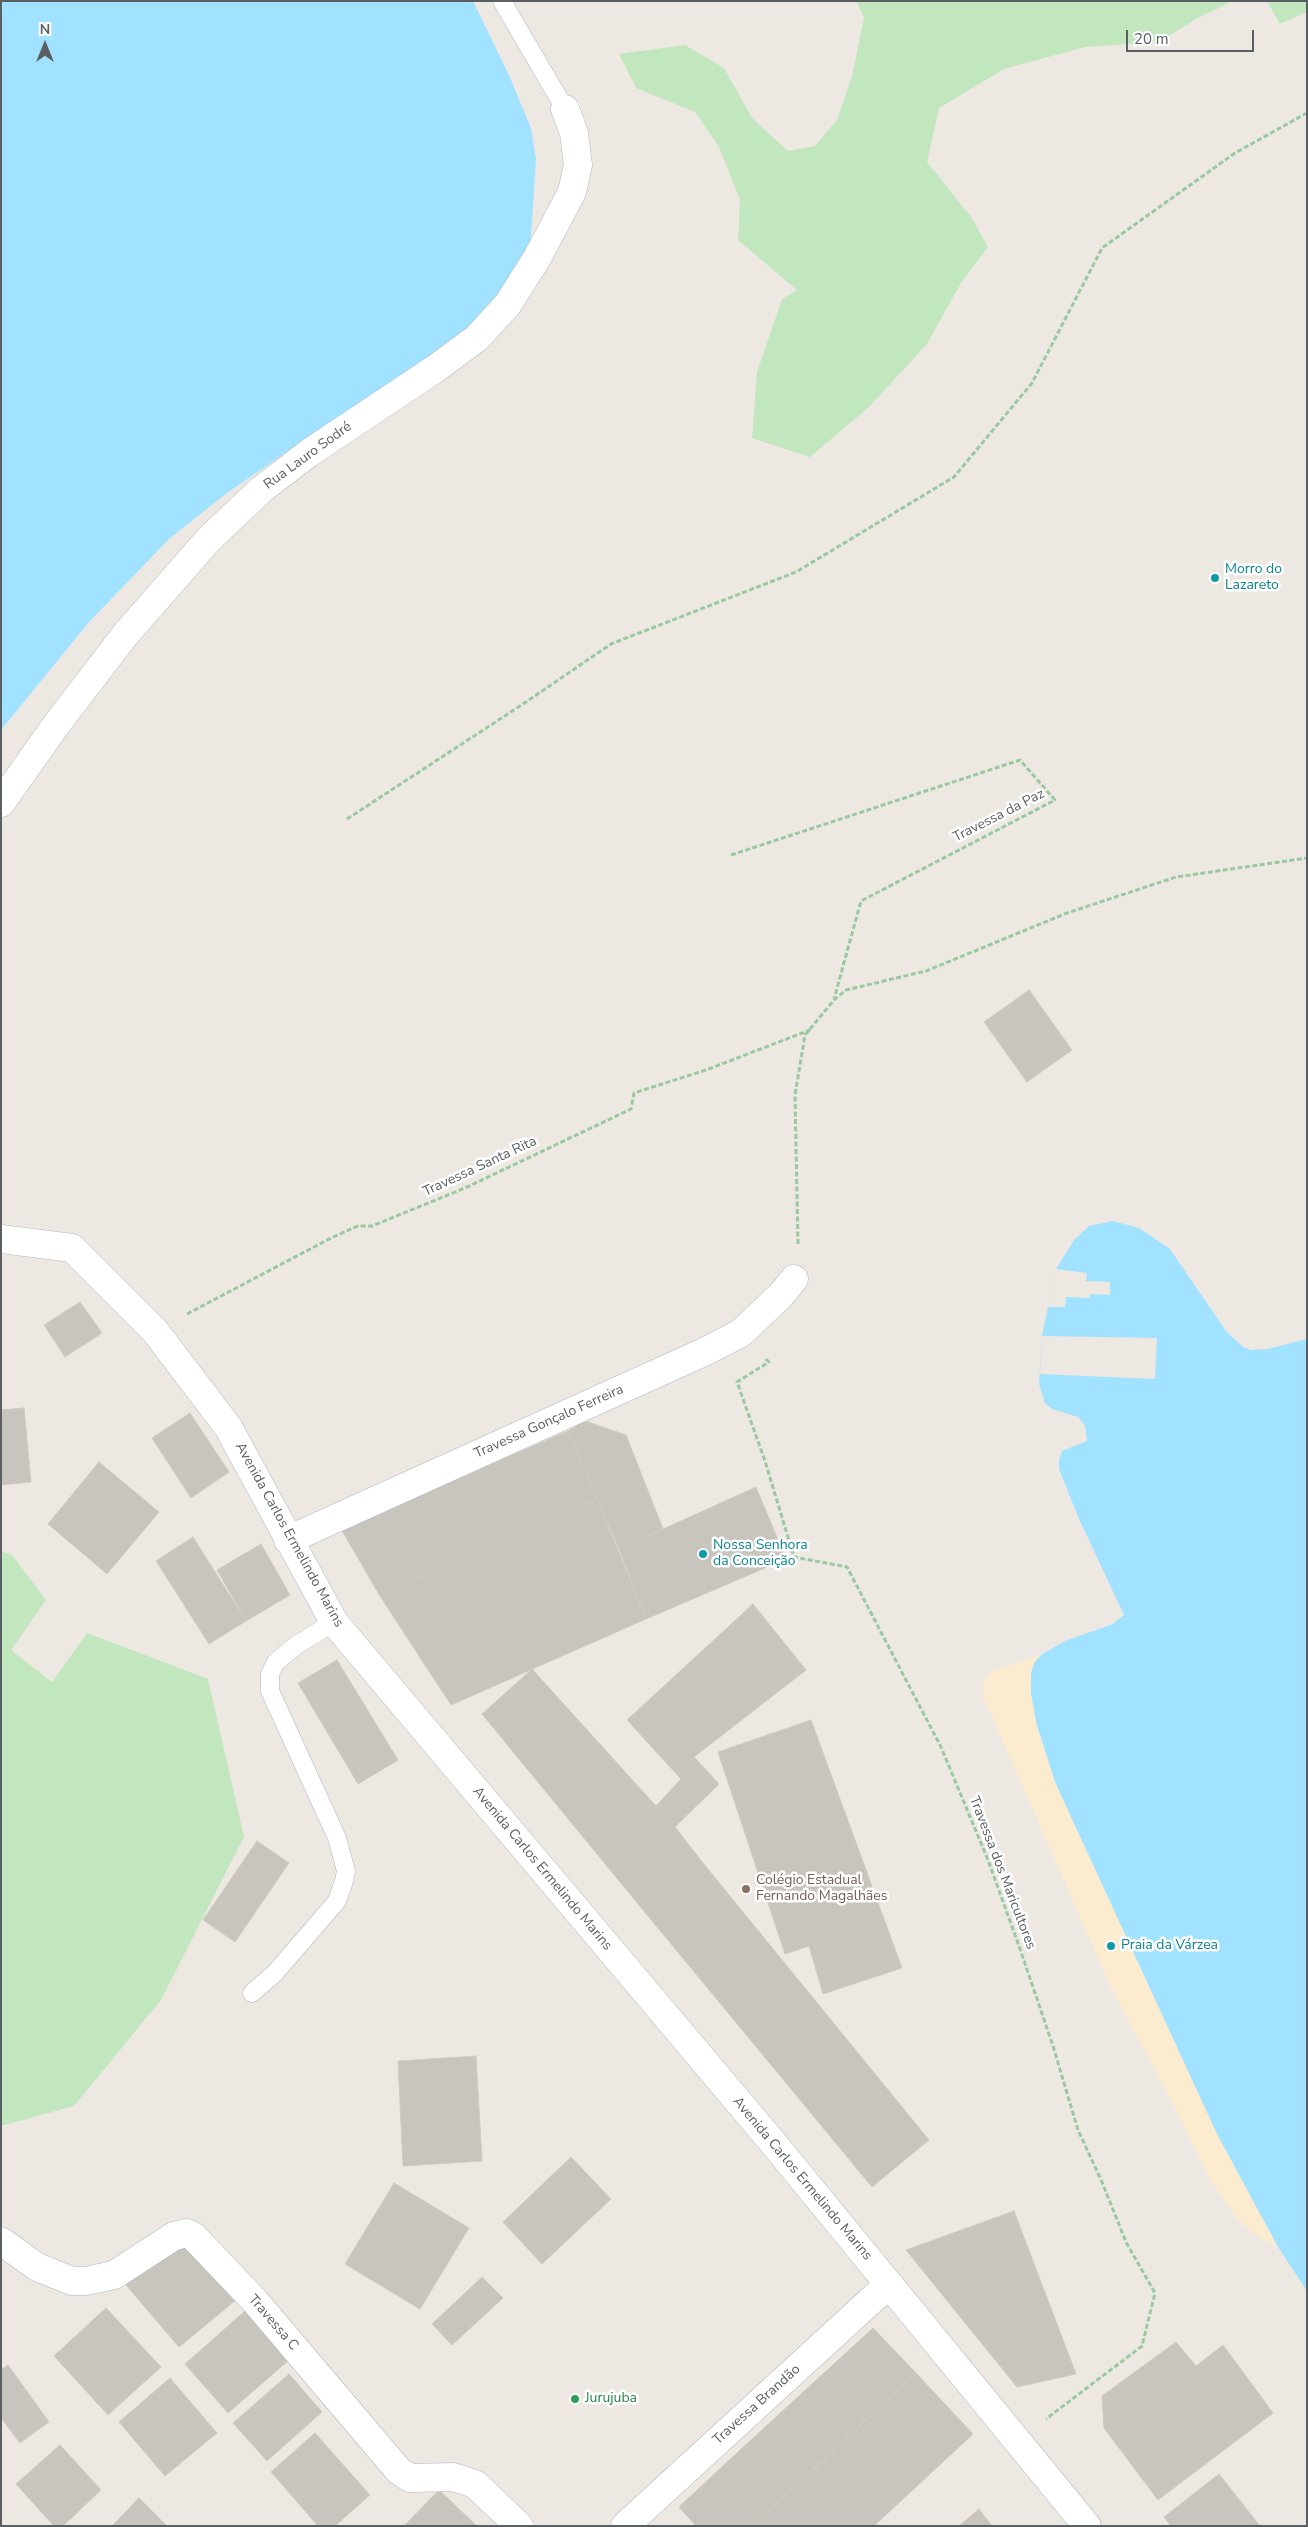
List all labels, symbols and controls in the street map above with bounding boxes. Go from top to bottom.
north arrow [20,20,70,70]
text: N [40,20,50,39]
scale bar [1128,20,1256,52]
text: 20 m [1134,29,1169,49]
street label: Rua Lauro Sodré [261,419,355,493]
place label: Morro do Lazareto [1225,562,1282,594]
marker: Morro do Lazareto [1209,572,1221,584]
street label: Travessa da Paz [951,786,1047,846]
street label: Travessa Santa Rita [420,1133,540,1201]
street label: Travessa Gonçalo Ferreira [472,1381,626,1463]
street label: Avenida Carlos Ermelindo Marins [231,1440,347,1630]
place label: Nossa Senhora da Conceição [713,1538,808,1570]
marker: Nossa Senhora da Conceição [697,1548,709,1560]
street label: Avenida Carlos Ermelindo Marins [469,1784,615,1954]
street label: Travessa dos Maricultores [965,1794,1039,1952]
place label: Colégio Estadual Fernando Magalhães [756,1873,887,1905]
marker: Colégio Estadual Fernando Magalhães [740,1883,752,1895]
place label: Praia da Várzea [1121,1938,1218,1954]
marker: Praia da Várzea [1105,1940,1117,1952]
street label: Avenida Carlos Ermelindo Marins [729,2094,875,2264]
street label: Travessa C [244,2292,302,2354]
street label: Travessa Brandão [710,2361,804,2449]
place label: Jurujuba [585,2391,637,2407]
marker: Jurujuba [569,2393,581,2405]

